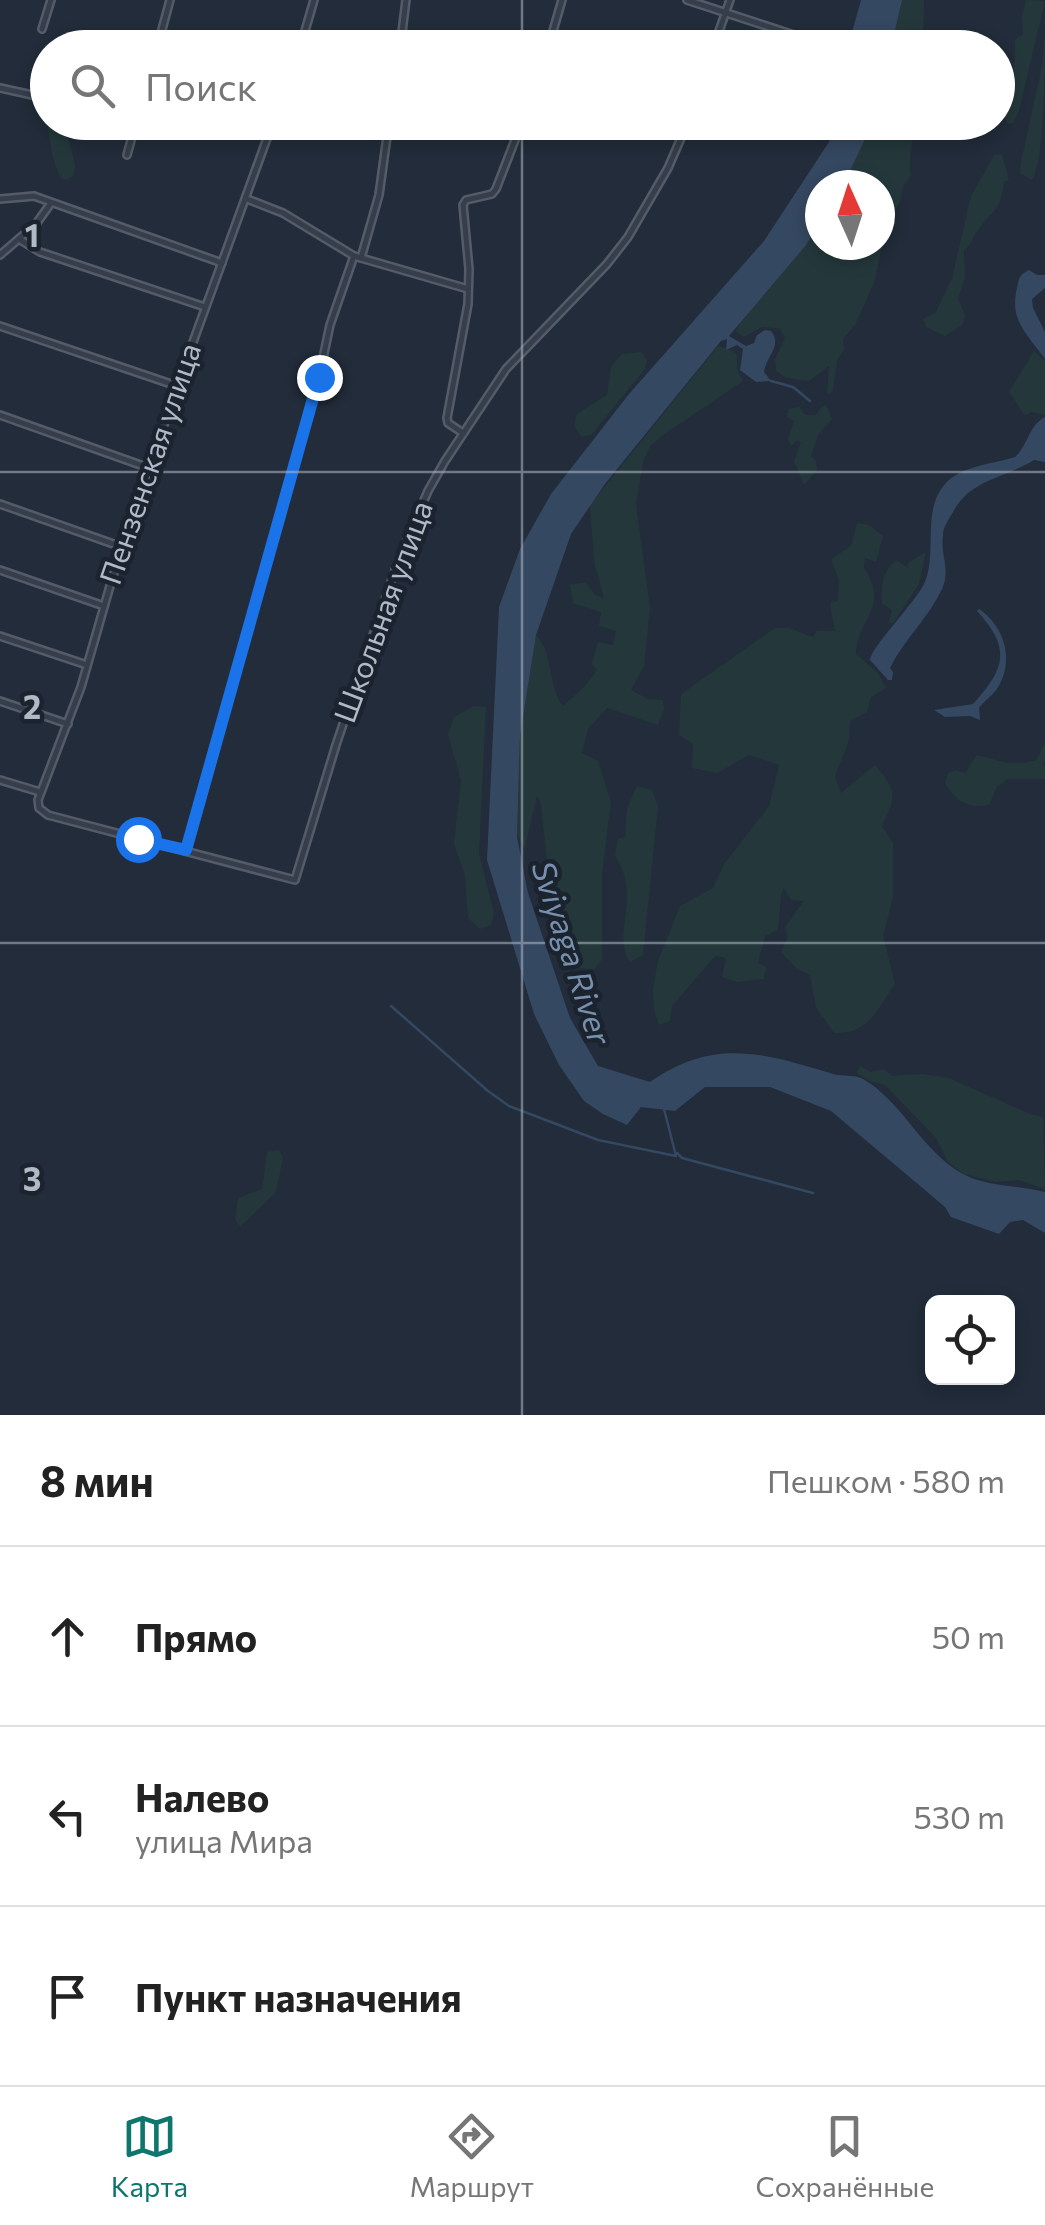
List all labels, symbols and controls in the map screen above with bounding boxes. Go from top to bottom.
search box [30,30,1015,140]
icon: search [65,58,120,113]
text: Поиск [145,62,257,109]
north arrow [805,170,895,260]
text: 1 [25,214,39,254]
street label: Пензенская улица [90,338,207,589]
route end [297,355,343,401]
street label: Школьная улица [324,495,439,727]
text: 2 [23,686,41,726]
route start [116,817,162,863]
water label: Sviyaga River [524,855,622,1051]
text: 3 [23,1158,41,1198]
map controls [925,1295,1015,1385]
button: locate [925,1295,1015,1385]
text: 8 мин [40,1454,154,1506]
text: Пешком · 580 m [767,1460,1005,1500]
icon: ahead [40,1609,95,1664]
text: Прямо [135,1613,257,1660]
text: 50 m [932,1616,1005,1656]
text: Налево [135,1773,269,1820]
icon: left [40,1789,95,1844]
text: 530 m [913,1796,1005,1836]
text: улица Мира [135,1820,313,1860]
icon: arrive [40,1969,95,2024]
text: Пункт назначения [135,1973,462,2020]
tab: Карта [111,2109,188,2203]
tab: Маршрут [410,2109,534,2203]
tab: Сохранённые [755,2109,934,2203]

